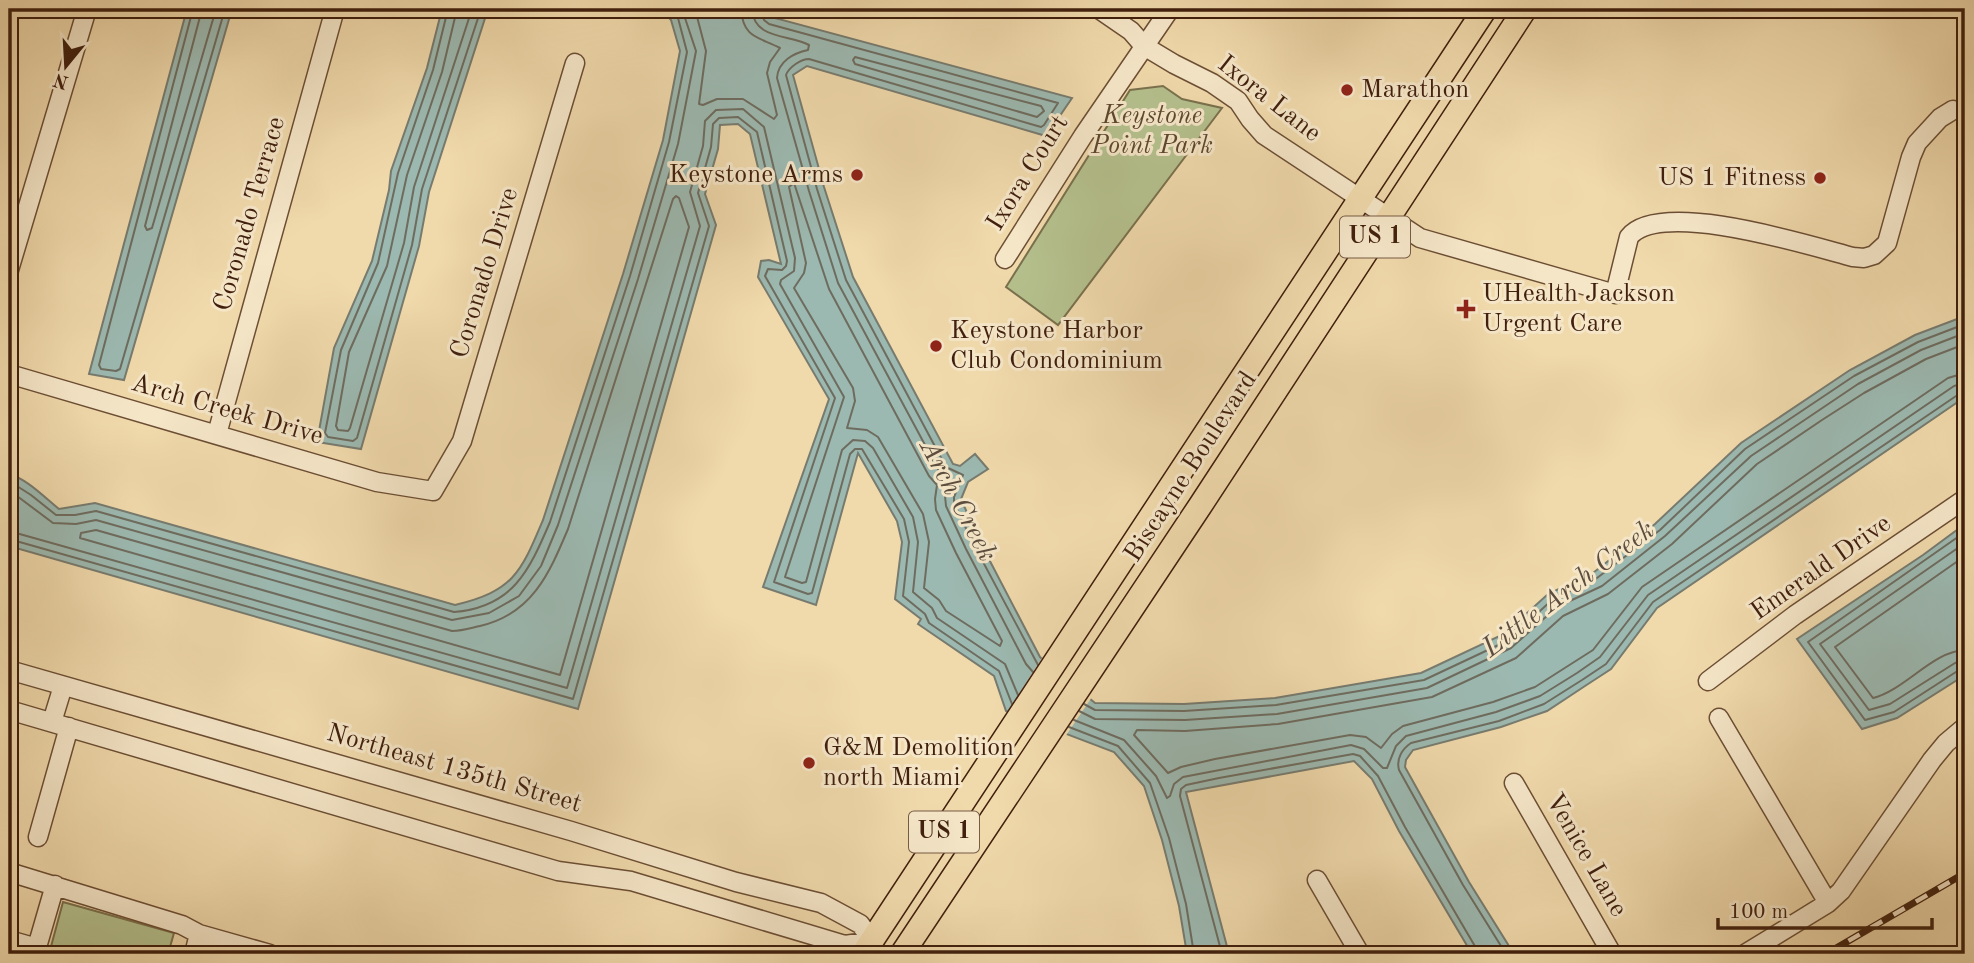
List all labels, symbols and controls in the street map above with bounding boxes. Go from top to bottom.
north arrow [32,32,102,102]
street label: Ixora Lane [1212,51,1326,147]
text: N [51,68,71,91]
place label: Marathon [1361,77,1469,103]
marker: Marathon [1339,82,1355,98]
park label: Keystone Point Park [1090,103,1213,159]
street label: Ixora Court [982,111,1074,235]
street label: Coronado Terrace [210,114,290,314]
place label: Keystone Arms [669,162,843,188]
place label: US 1 Fitness [1658,165,1806,191]
marker: Keystone Arms [849,167,865,183]
marker: US 1 Fitness [1812,170,1828,186]
street label: Coronado Drive [447,185,523,361]
road number: US 1 [1340,216,1410,258]
place label: UHealth Jackson Urgent Care [1482,281,1675,337]
marker: UHealth Jackson Urgent Care [1456,299,1476,319]
place label: Keystone Harbor Club Condominium [950,318,1163,374]
marker: Keystone Harbor Club Condominium [928,338,944,354]
street label: Biscayne Boulevard [1120,367,1262,567]
street label: Arch Creek Drive [128,370,326,450]
water label: Arch Creek [912,434,1001,567]
street label: Emerald Drive [1746,510,1896,626]
water label: Little Arch Creek [1477,516,1660,664]
street label: Northeast 135th Street [324,720,584,818]
place label: G&M Demolition north Miami [823,735,1014,791]
marker: G&M Demolition north Miami [801,755,817,771]
street label: Venice Lane [1540,789,1632,921]
road number: US 1 [909,812,979,852]
scale bar [1718,886,1932,930]
text: 100 m [1729,902,1788,923]

